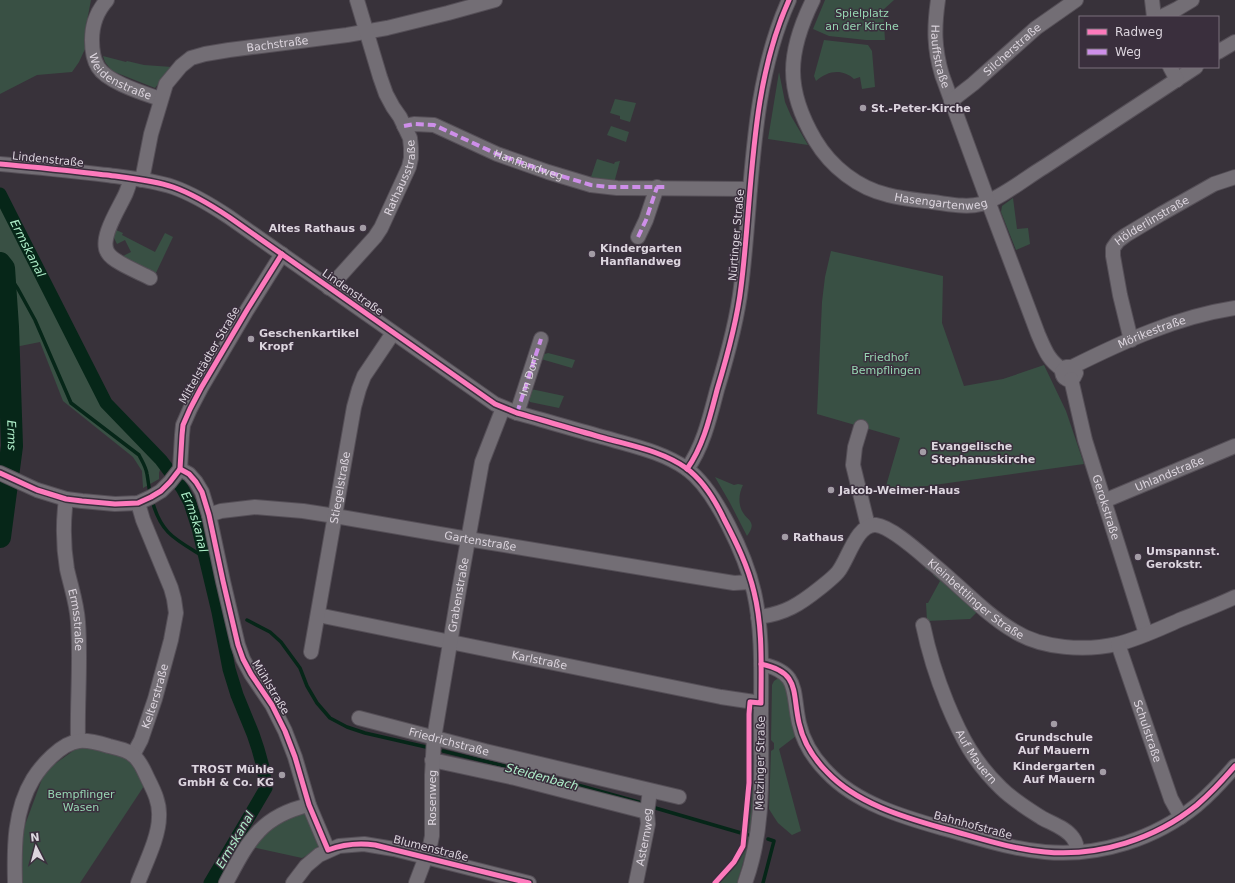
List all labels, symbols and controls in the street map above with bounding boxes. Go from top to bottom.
park label: Spielplatz an der Kirche [825,7,899,33]
legend [1079,16,1219,68]
street label: Silcherstraße [981,21,1044,79]
street label: Hauffstraße [928,25,952,90]
text: Radweg [1115,25,1163,39]
street label: Bachstraße [246,34,309,55]
text: Weg [1115,45,1141,59]
street label: Weidenstraße [86,52,153,103]
place label: St.-Peter-Kirche [871,102,971,115]
marker: St.-Peter-Kirche [858,103,868,113]
street label: Rathausstraße [382,139,418,218]
street label: Hanflandweg [492,147,565,183]
street label: Lindenstraße [12,149,85,170]
street label: Nürtinger Straße [726,188,747,281]
street label: Hasengartenweg [893,191,989,213]
street label: Hölderlinstraße [1112,193,1192,248]
water label: Ermskanal [7,217,48,280]
place label: Altes Rathaus [269,222,355,235]
marker: Altes Rathaus [358,223,368,233]
place label: Kindergarten Hanflandweg [600,242,682,268]
marker: Kindergarten Hanflandweg [587,249,597,259]
street label: Lindenstraße [320,266,386,318]
street label: Mittelstädter Straße [176,304,243,406]
street label: Mörikestraße [1116,314,1188,351]
place label: Geschenkartikel Kropf [259,327,359,353]
marker: Geschenkartikel Kropf [246,334,256,344]
park label: Friedhof Bempflingen [851,351,921,377]
street label: Im Dorf [517,353,542,398]
water label: Erms [4,420,19,452]
place label: Evangelische Stephanuskirche [931,440,1035,466]
marker: Evangelische Stephanuskirche [918,447,928,457]
street label: Stiegelstraße [328,450,353,525]
street label: Uhlandstraße [1133,454,1206,494]
street label: Gerokstraße [1089,473,1122,542]
place label: Jakob-Weimer-Haus [838,484,960,497]
marker: Jakob-Weimer-Haus [826,485,836,495]
water label: Ermskanal [178,489,211,554]
street label: Gartenstraße [443,529,518,554]
place label: Rathaus [793,531,844,544]
marker: Rathaus [780,532,790,542]
place label: Umspannst. Gerokstr. [1146,545,1220,571]
marker: Umspannst. Gerokstr. [1133,552,1143,562]
street label: Grabenstraße [446,556,472,633]
street label: Kleinbettlinger Straße [925,556,1026,642]
street label: Ermsstraße [65,587,85,651]
street label: Karlstraße [510,649,569,673]
street label: Mühlstraße [249,658,292,717]
street label: Kelterstraße [139,662,171,731]
street label: Schulstraße [1131,698,1164,764]
street label: Metzinger Straße [753,715,768,810]
marker: Grundschule Auf Mauern [1049,719,1059,729]
street label: Friedrichstraße [407,725,491,759]
street label: Auf Mauern [953,727,999,787]
place label: Grundschule Auf Mauern [1015,731,1093,757]
place label: Kindergarten Auf Mauern [1013,760,1095,786]
water label: Steidenbach [504,761,580,793]
place label: TROST Mühle GmbH & Co. KG [178,763,274,789]
marker: Kindergarten Auf Mauern [1098,767,1108,777]
street label: Rosenweg [426,769,439,826]
marker: TROST Mühle GmbH & Co. KG [277,770,287,780]
park label: Bempflinger Wasen [47,788,115,814]
street label: Asternweg [634,807,655,867]
water label: Ermskanal [213,809,257,871]
street label: Bahnhofstraße [932,809,1014,842]
north arrow [16,827,56,867]
text: N [30,831,40,844]
street label: Blumenstraße [392,833,470,864]

